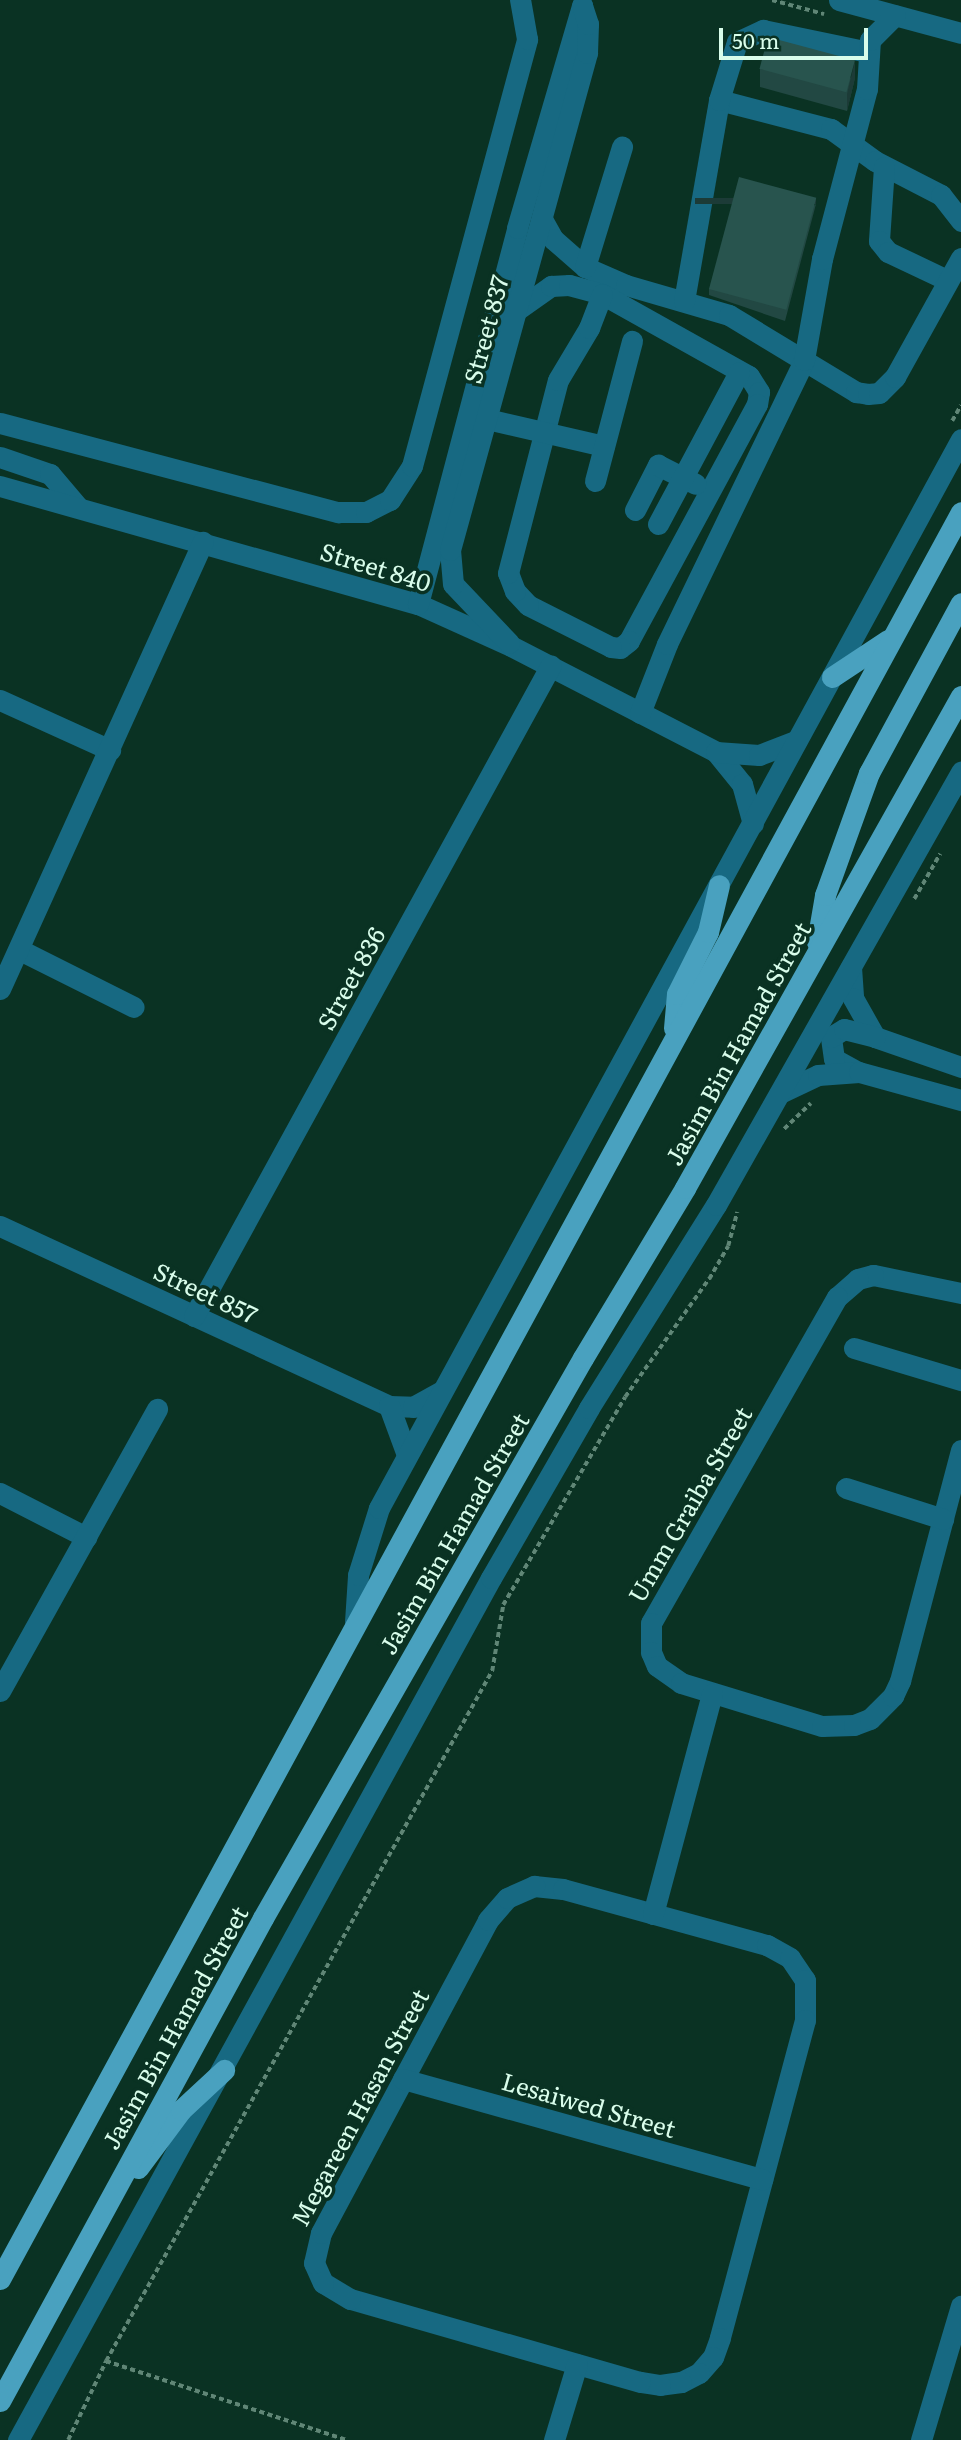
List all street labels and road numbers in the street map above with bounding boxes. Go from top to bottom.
street label: Street 837 [457,272,513,386]
street label: Street 840 [317,536,435,596]
street label: Jasim Bin Hamad Street [658,916,816,1170]
street label: Street 836 [310,922,390,1034]
street label: Street 857 [150,1256,262,1328]
street label: Umm Graiba Street [621,1401,757,1607]
street label: Jasim Bin Hamad Street [372,1407,534,1659]
street label: Jasim Bin Hamad Street [95,1900,253,2154]
street label: Megareen Hasan Street [284,1984,434,2230]
street label: Lesaiwed Street [499,2065,679,2143]

